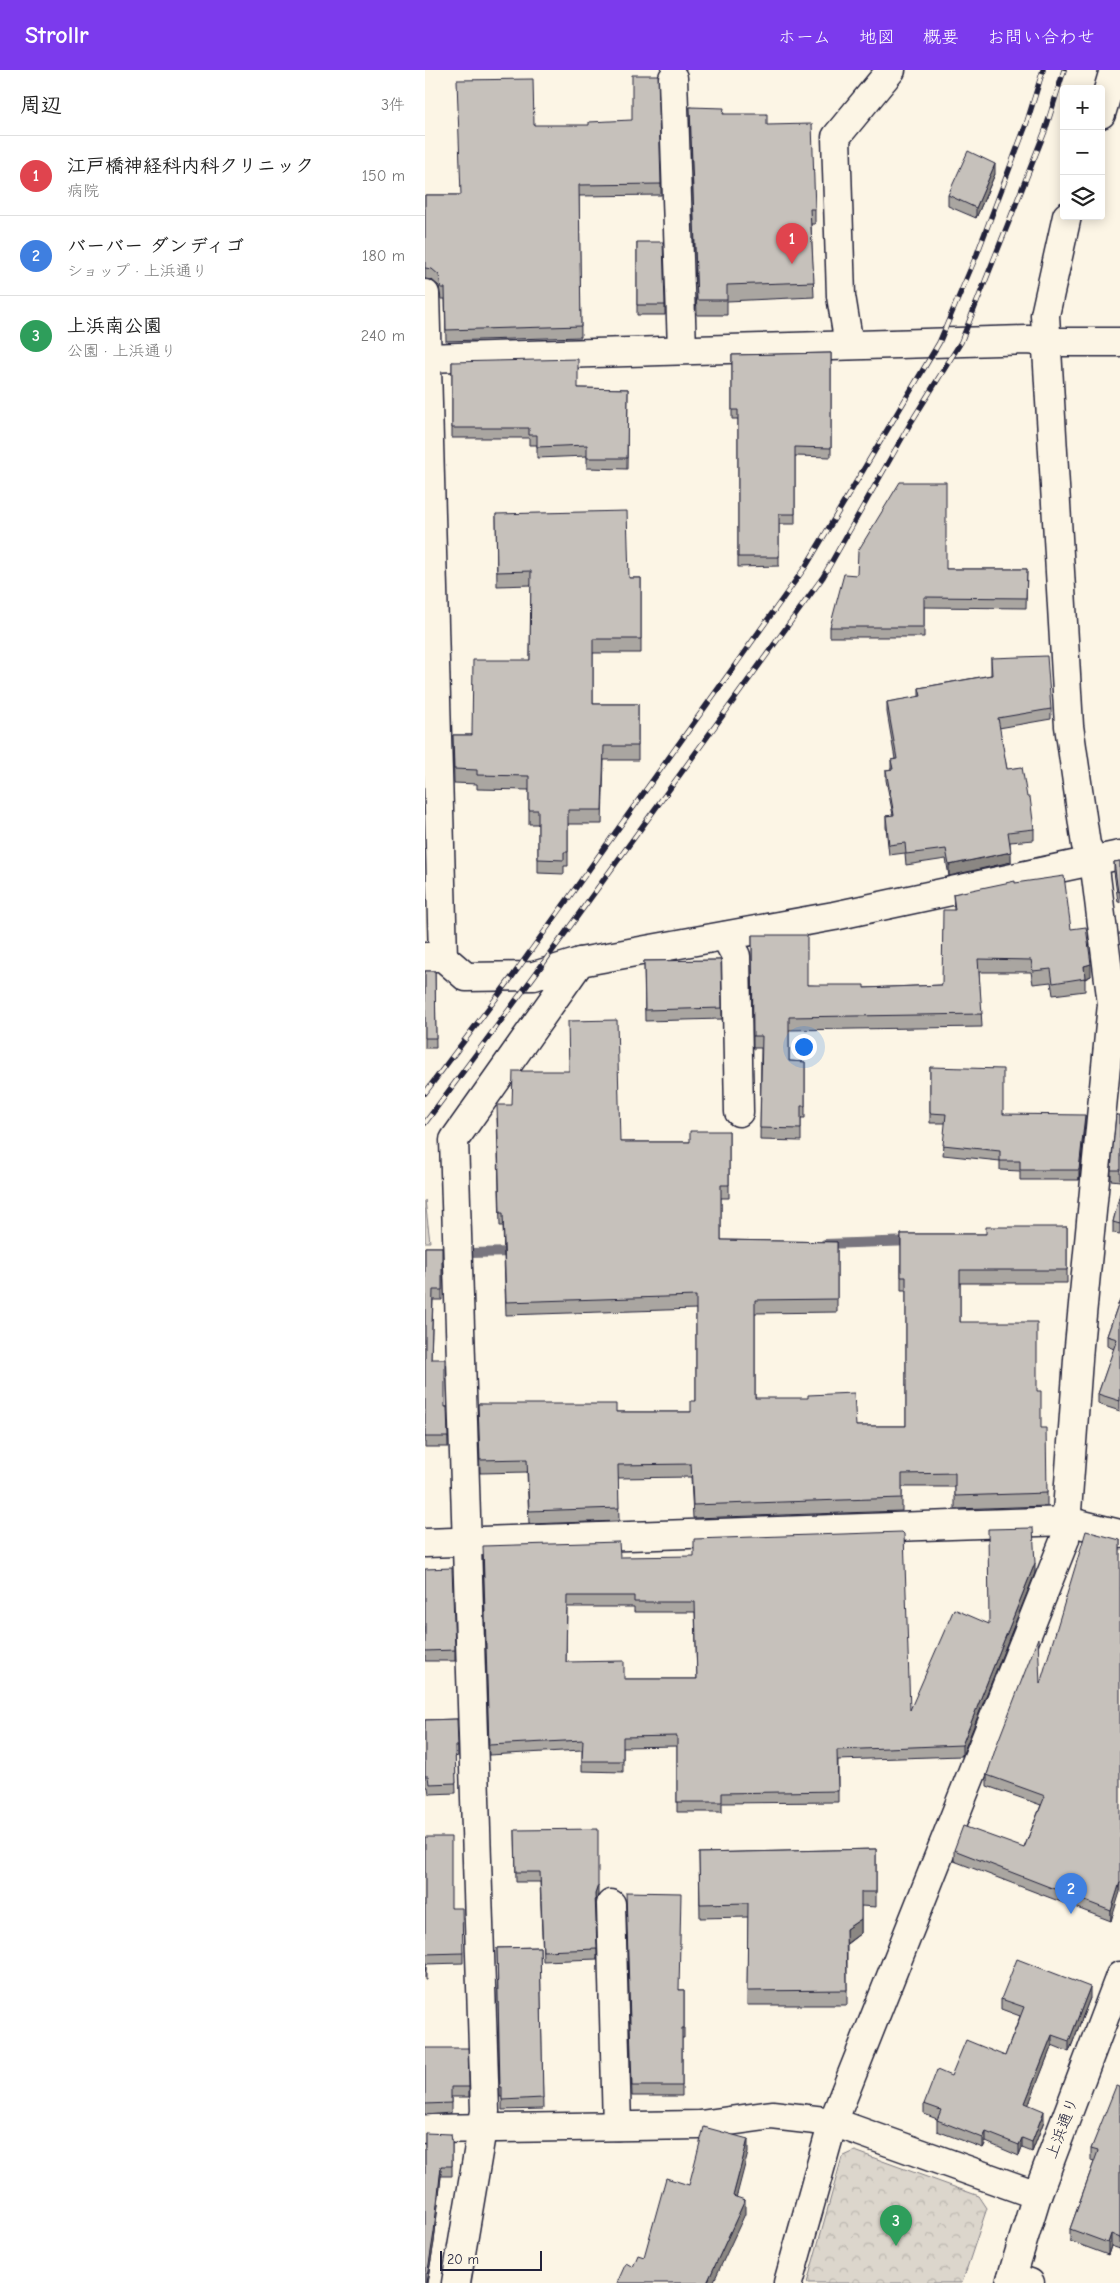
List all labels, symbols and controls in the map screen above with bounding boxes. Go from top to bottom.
text: Strollr [25,21,89,49]
text: ホーム [778,27,831,48]
text: 地図 [859,27,895,48]
text: 概要 [923,27,959,48]
text: お問い合わせ [987,27,1095,48]
map controls [1060,85,1105,220]
button: + [1060,85,1105,130]
text: 周辺 [20,93,62,117]
text: 3件 [381,96,405,114]
button: − [1060,130,1105,175]
text: 江戸橋神経科内科クリニック [67,155,314,177]
text: 1 [33,167,39,185]
text: 150 m [362,167,405,185]
button: layers [1060,175,1105,220]
text: 病院 [67,182,99,200]
pin: 1 [776,223,808,264]
text: バーバー ダンディゴ [67,235,244,257]
text: 2 [32,247,40,265]
text: 180 m [362,247,405,265]
text: ショップ · 上浜通り [67,262,208,280]
text: 上浜南公園 [67,315,162,337]
text: 3 [32,327,40,345]
text: 240 m [361,327,405,345]
text: 公園 · 上浜通り [67,342,177,360]
your location [791,1034,817,1060]
pin: 2 [1055,1873,1087,1914]
street label: 上浜通り [1042,2095,1082,2161]
pin: 3 [880,2205,912,2246]
scale bar [440,2248,543,2271]
text: 20 m [447,2251,479,2268]

